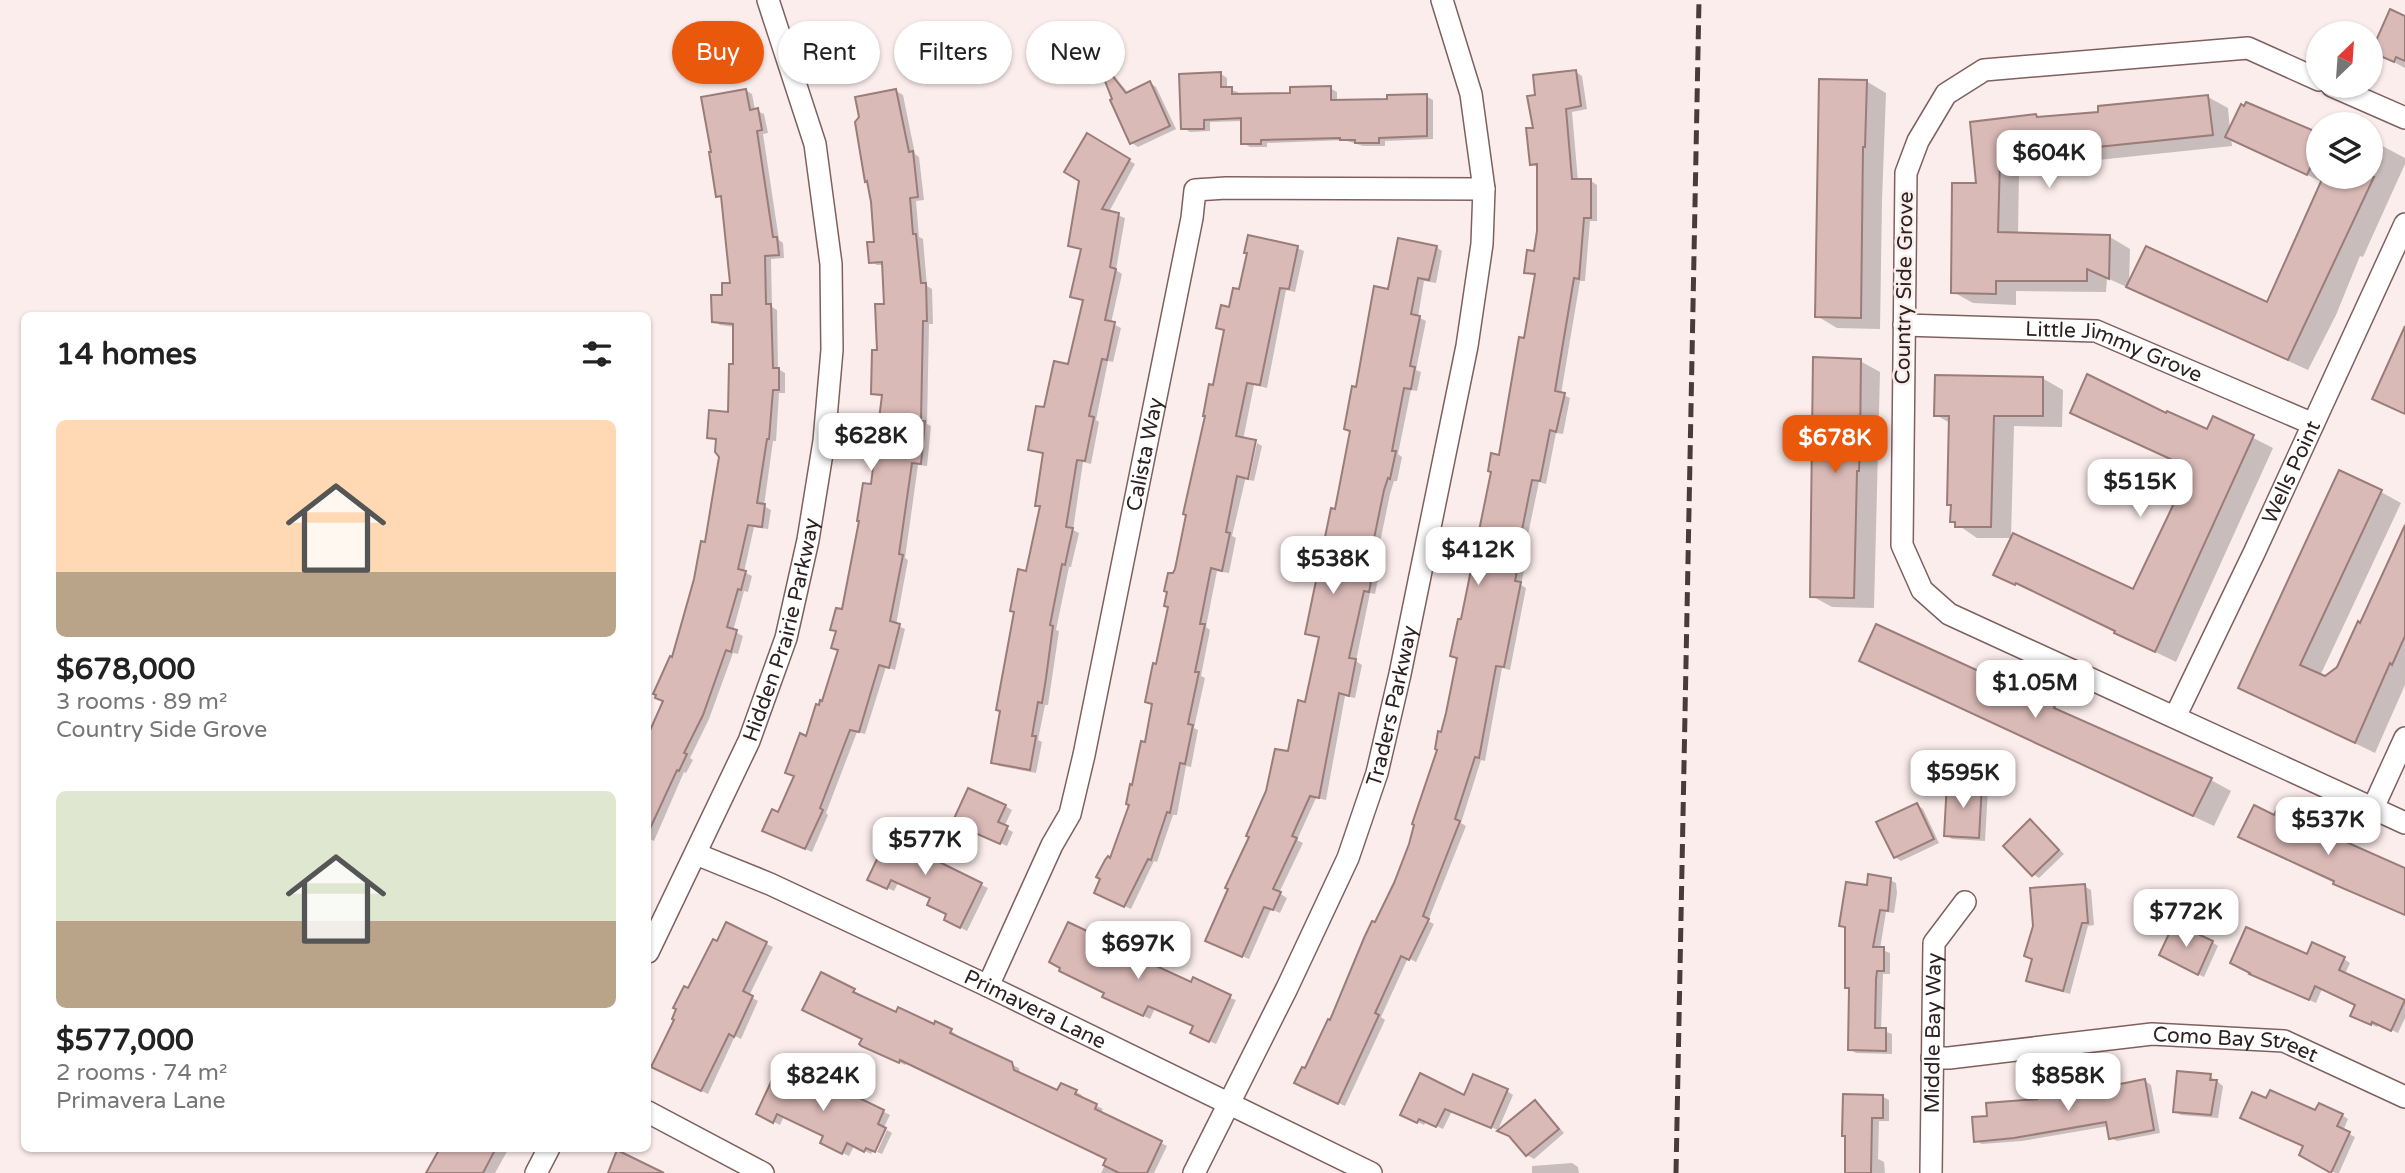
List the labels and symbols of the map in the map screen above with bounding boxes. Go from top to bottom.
north arrow [2306,21,2384,98]
pin: $604K [2000,130,2098,190]
street label: Country Side Grove [1890,191,1919,385]
street label: Little Jimmy Grove [2025,317,2206,388]
street label: Calista Way [1121,395,1169,514]
pin: $628K [822,414,920,473]
pin: $678K [1786,416,1884,475]
street label: Wells Point [2257,417,2326,528]
pin: $515K [2091,460,2189,519]
street label: Hidden Prairie Parkway [738,516,824,745]
pin: $412K [1429,528,1527,587]
pin: $538K [1284,536,1382,596]
street label: Traders Parkway [1361,623,1423,790]
pin: $1.05M [1978,660,2092,720]
pin: $595K [1914,750,2012,810]
pin: $537K [2279,798,2377,857]
pin: $577K [876,818,974,877]
pin: $772K [2137,890,2235,949]
pin: $697K [1089,922,1187,981]
street label: Middle Bay Way [1920,953,1947,1114]
street label: Primavera Lane [960,965,1110,1055]
street label: Como Bay Street [2152,1022,2322,1068]
pin: $824K [774,1054,872,1113]
pin: $858K [2019,1054,2117,1113]

